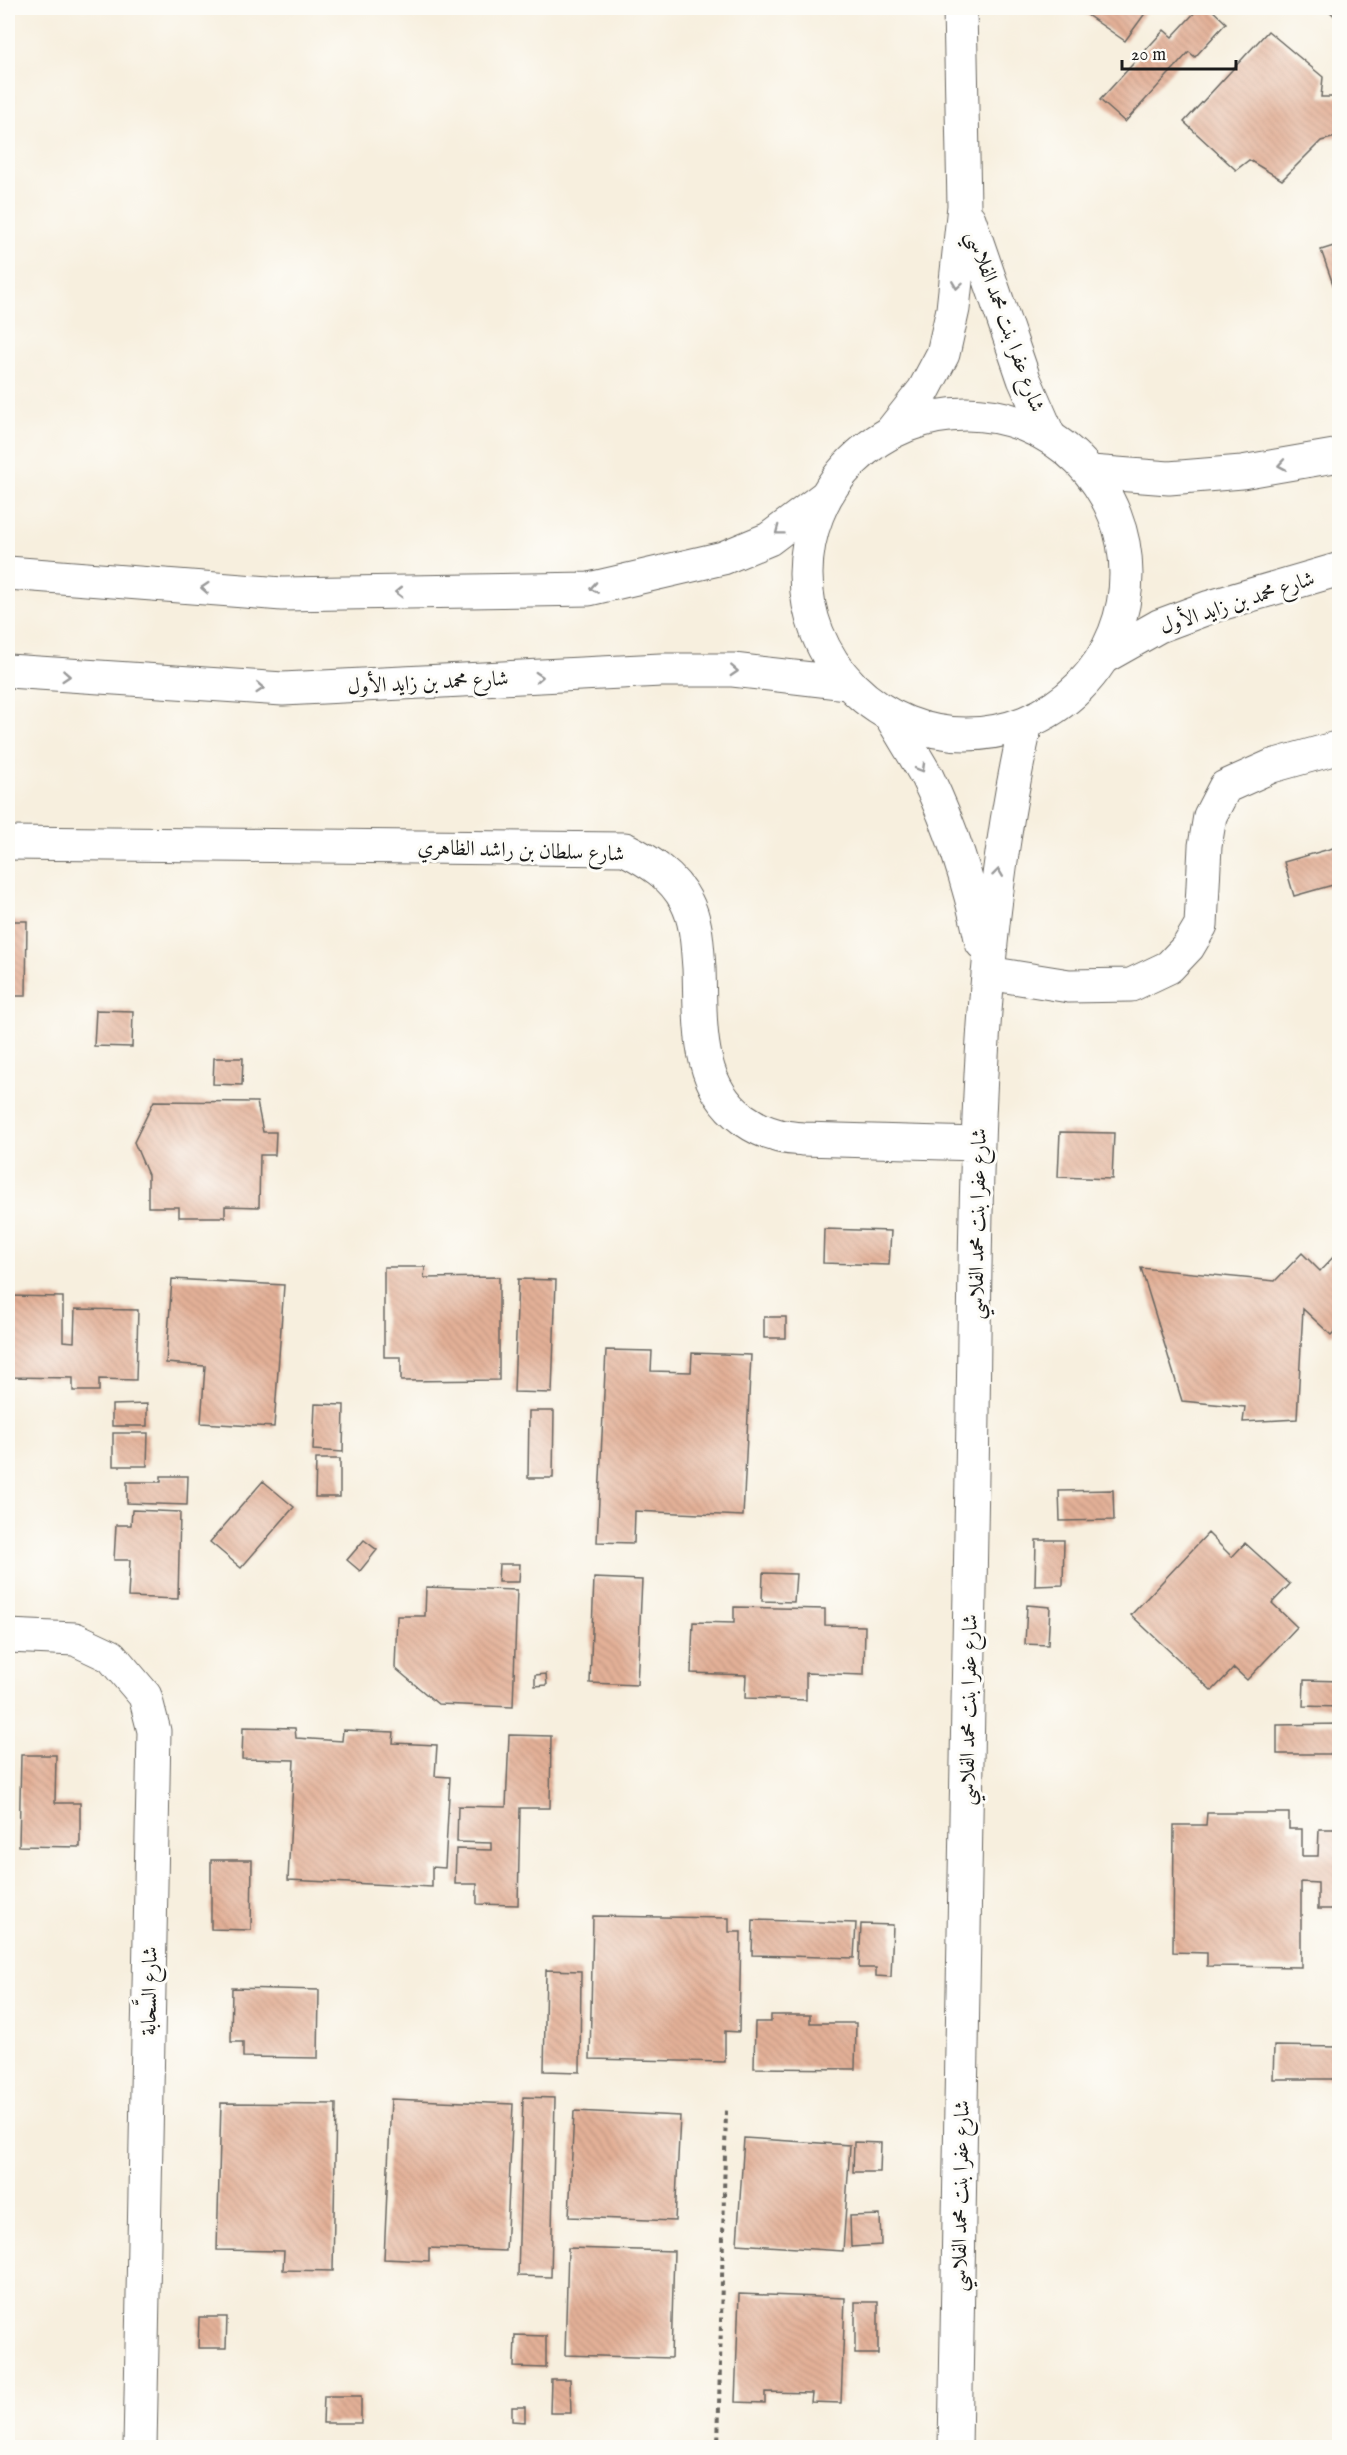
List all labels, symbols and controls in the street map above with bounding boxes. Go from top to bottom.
scale bar [1122,33,1236,71]
text: 20 m [1131,44,1166,67]
street label: شارع عفرا بنت محمد الفلاسي [954,227,1050,418]
one-way arrow [951,280,963,290]
one-way arrow [1277,458,1287,471]
one-way arrow [775,524,786,535]
street label: شارع محمد بن زايد الأول [1156,563,1319,644]
one-way arrow [589,581,599,593]
one-way arrow [200,582,209,595]
one-way arrow [395,586,404,598]
street label: شارع محمد بن زايد الأول [347,663,510,704]
one-way arrow [729,664,738,677]
one-way arrow [61,669,70,682]
one-way arrow [535,671,544,684]
one-way arrow [256,681,265,694]
one-way arrow [914,762,925,772]
street label: شارع سلطان بن راشد الظاهري [417,834,625,872]
one-way arrow [991,869,1004,878]
street label: شارع عفرا بنت محمد الفلاسي [963,1128,999,1320]
street label: شارع عفرا بنت محمد الفلاسي [954,1614,990,1806]
street label: شارع السَّحابة [130,1946,168,2036]
street label: شارع عفرا بنت محمد الفلاسي [946,2100,982,2292]

